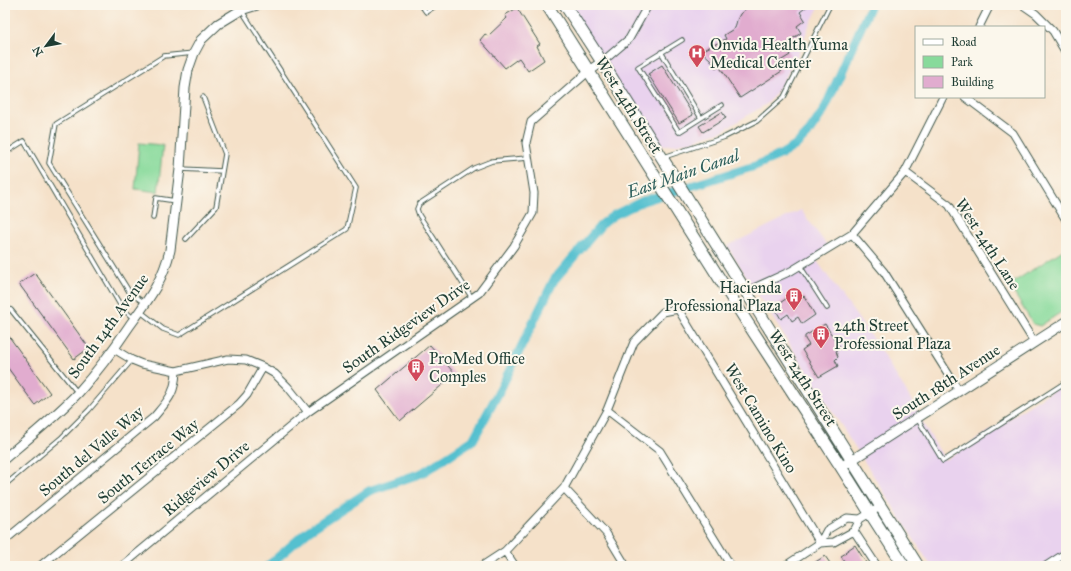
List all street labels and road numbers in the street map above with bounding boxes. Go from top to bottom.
street label: West 24th Street [592,53,667,157]
street label: West 24th Lane [951,195,1025,293]
street label: South 14th Avenue [64,270,153,382]
street label: South Ridgeview Drive [339,275,474,378]
street label: West 24th Street [765,326,841,430]
street label: South 18th Avenue [889,340,1004,424]
street label: West Camino Kino [721,360,801,476]
street label: South del Valle Way [35,402,147,500]
street label: South Terrace Way [94,414,203,508]
street label: Ridgeview Drive [159,436,254,521]

